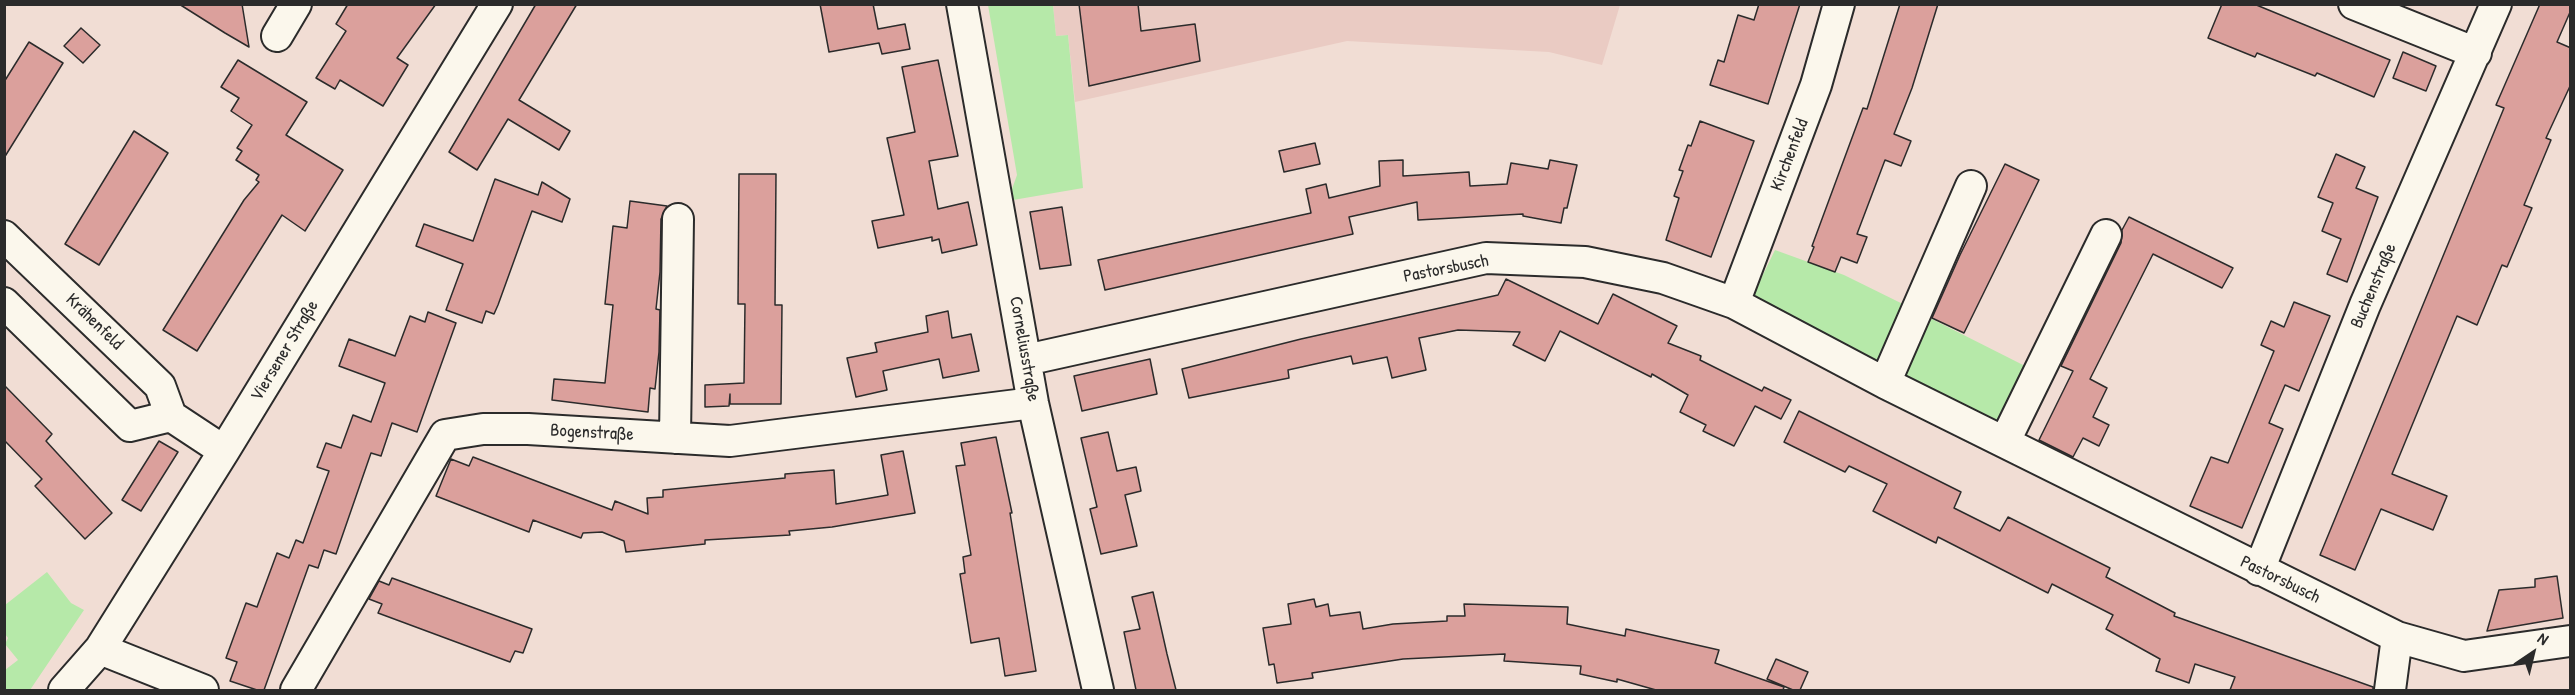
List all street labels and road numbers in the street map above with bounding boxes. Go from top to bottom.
street label: Kirchenfeld [1766,116,1814,194]
street label: Buchenstraße [2346,240,2402,332]
street label: Pastorsbusch [1402,250,1490,288]
street label: Krähenfeld [61,289,127,355]
street label: Corneliusstraße [1004,295,1044,403]
street label: Viersener Straße [246,297,324,405]
street label: Bogenstraße [550,420,634,446]
street label: Pastorsbusch [2237,551,2323,609]

